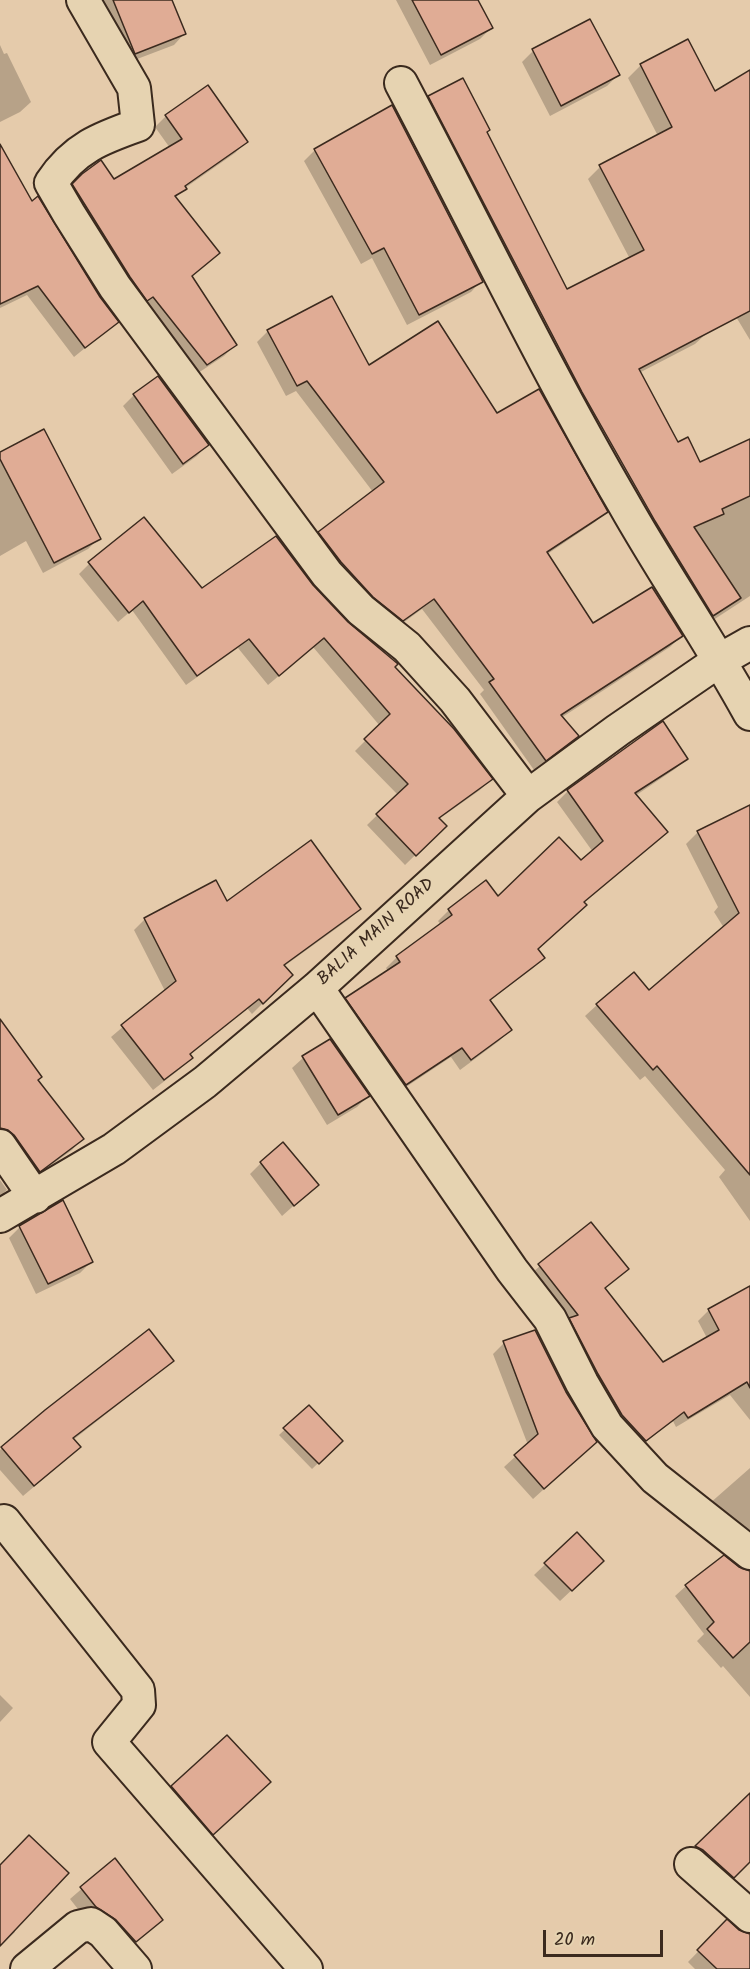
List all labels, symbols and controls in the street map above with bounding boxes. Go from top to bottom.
street label: BALIA MAIN ROAD [314,875,440,991]
scale bar [546,1918,666,1956]
text: 20 m [554,1926,595,1955]

